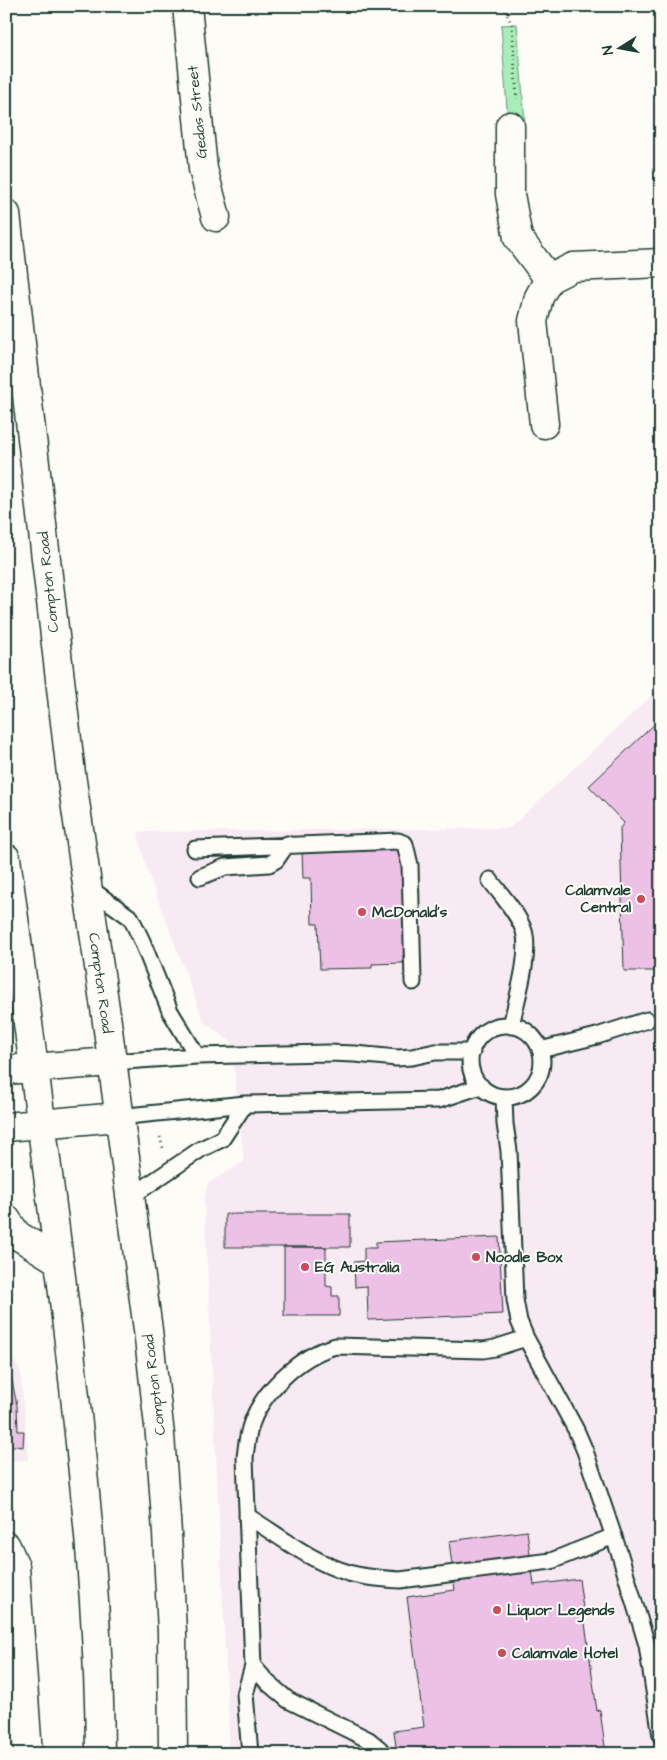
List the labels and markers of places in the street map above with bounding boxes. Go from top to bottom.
place label: Calamvale Central [565,880,632,918]
marker: Calamvale Central [635,893,647,905]
place label: McDonald's [372,902,448,923]
marker: McDonald's [356,906,368,918]
place label: Noodle Box [486,1247,564,1268]
marker: Noodle Box [470,1251,482,1263]
place label: EG Australia [315,1257,400,1278]
marker: EG Australia [299,1261,311,1273]
place label: Liquor Legends [507,1600,615,1623]
marker: Liquor Legends [491,1604,503,1616]
place label: Calamvale Hotel [512,1643,619,1664]
marker: Calamvale Hotel [496,1647,508,1659]

